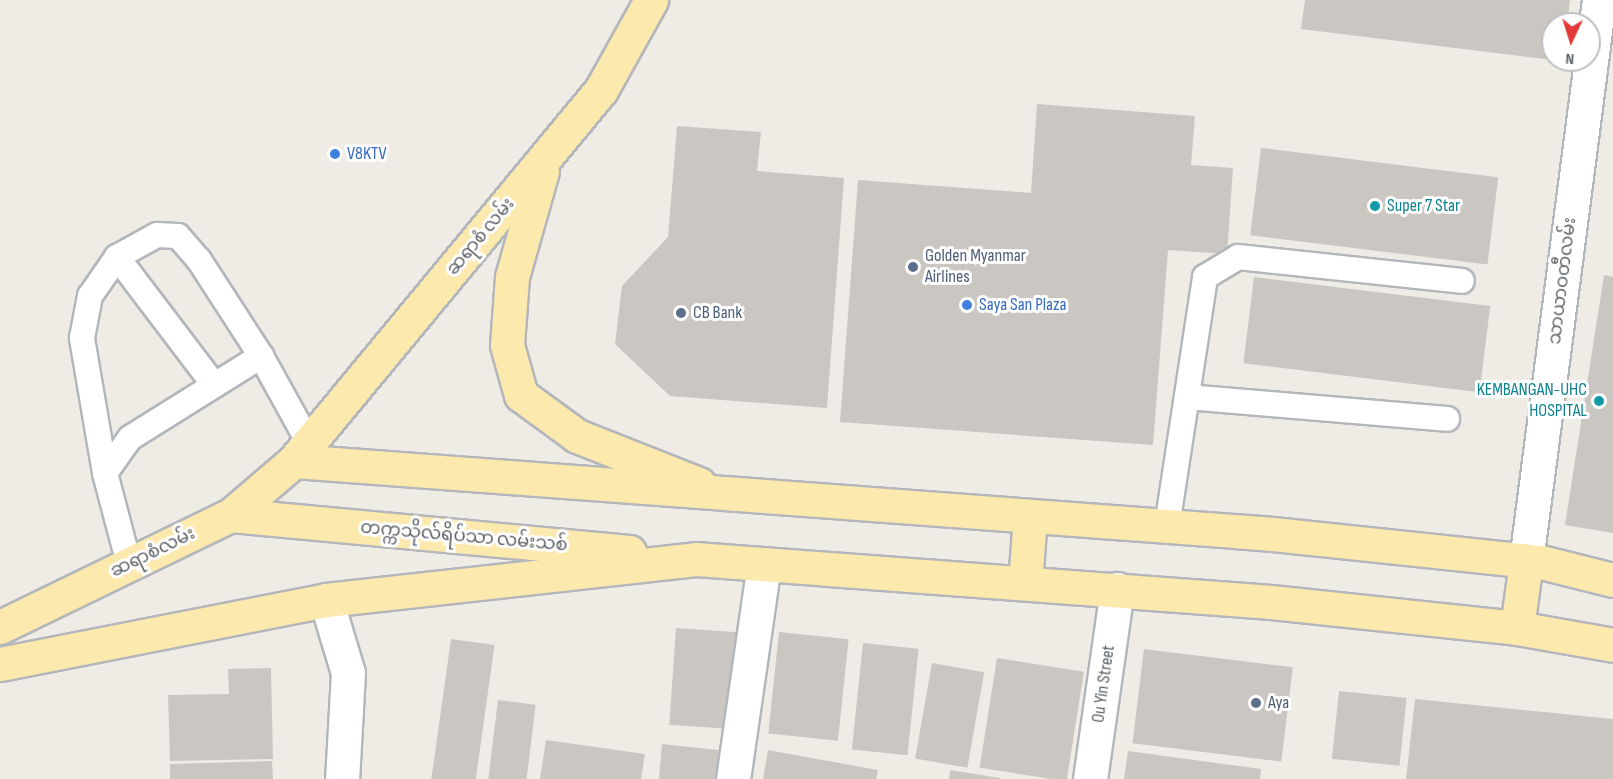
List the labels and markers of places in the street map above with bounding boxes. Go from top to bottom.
place label: V8KTV [347,143,387,165]
marker: V8KTV [328,147,342,161]
place label: Super 7 Star [1387,195,1460,217]
marker: Super 7 Star [1368,199,1382,213]
place label: Golden Myanmar Airlines [925,246,1026,288]
marker: Golden Myanmar Airlines [906,260,920,274]
place label: Saya San Plaza [979,294,1066,316]
marker: Saya San Plaza [960,298,974,312]
place label: CB Bank [693,302,742,324]
marker: CB Bank [674,306,688,320]
place label: KEMBANGAN-UHC HOSPITAL [1477,380,1587,422]
marker: KEMBANGAN-UHC HOSPITAL [1592,394,1606,408]
place label: Aya [1268,692,1289,714]
marker: Aya [1249,696,1263,710]

